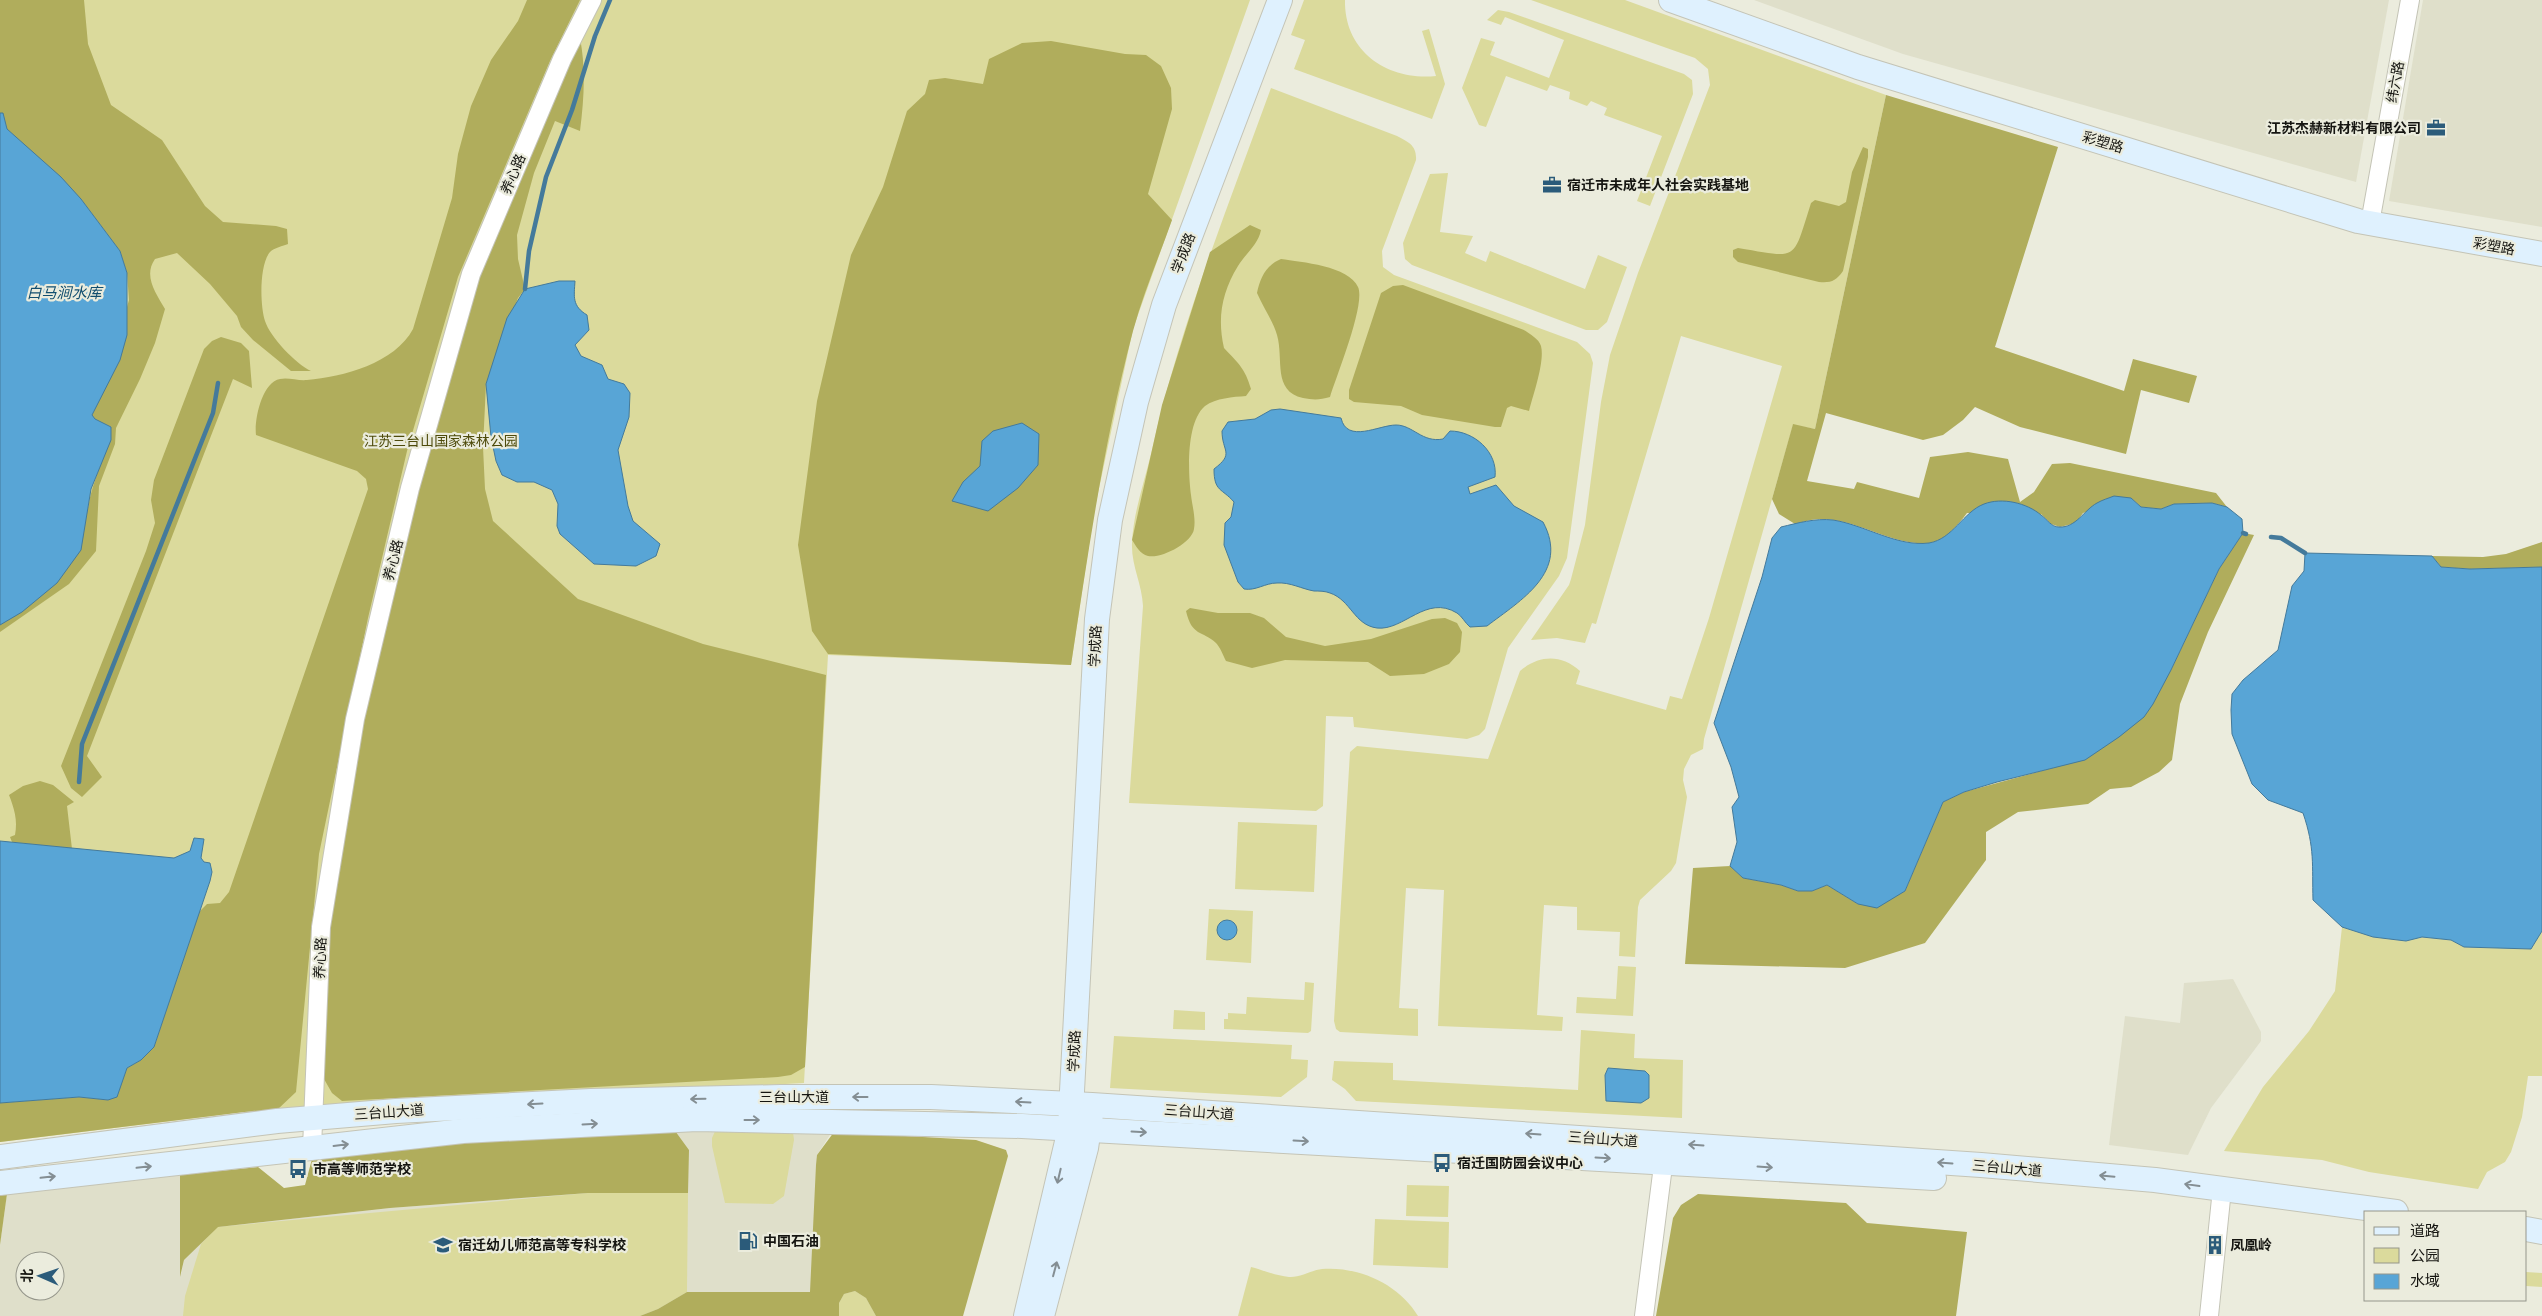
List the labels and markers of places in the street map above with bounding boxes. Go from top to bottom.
office icon: 江苏杰赫新材料有限公司 [2425,117,2447,139]
place label: 江苏杰赫新材料有限公司 [2267,120,2421,137]
office icon: 宿迁市未成年人社会实践基地 [1541,174,1563,196]
place label: 宿迁市未成年人社会实践基地 [1567,177,1749,194]
bus stop icon: 宿迁国防园会议中心 [1431,1152,1453,1174]
place label: 宿迁国防园会议中心 [1457,1155,1583,1172]
bus stop icon: 市高等师范学校 [287,1158,309,1180]
place label: 市高等师范学校 [313,1161,411,1178]
fuel station icon: 中国石油 [737,1230,759,1252]
place label: 中国石油 [763,1233,819,1250]
school or university icon: 宿迁幼儿师范高等专科学校 [432,1234,454,1256]
building icon: 凤凰岭 [2204,1234,2226,1256]
place label: 宿迁幼儿师范高等专科学校 [458,1237,626,1254]
place label: 凤凰岭 [2230,1237,2272,1254]

